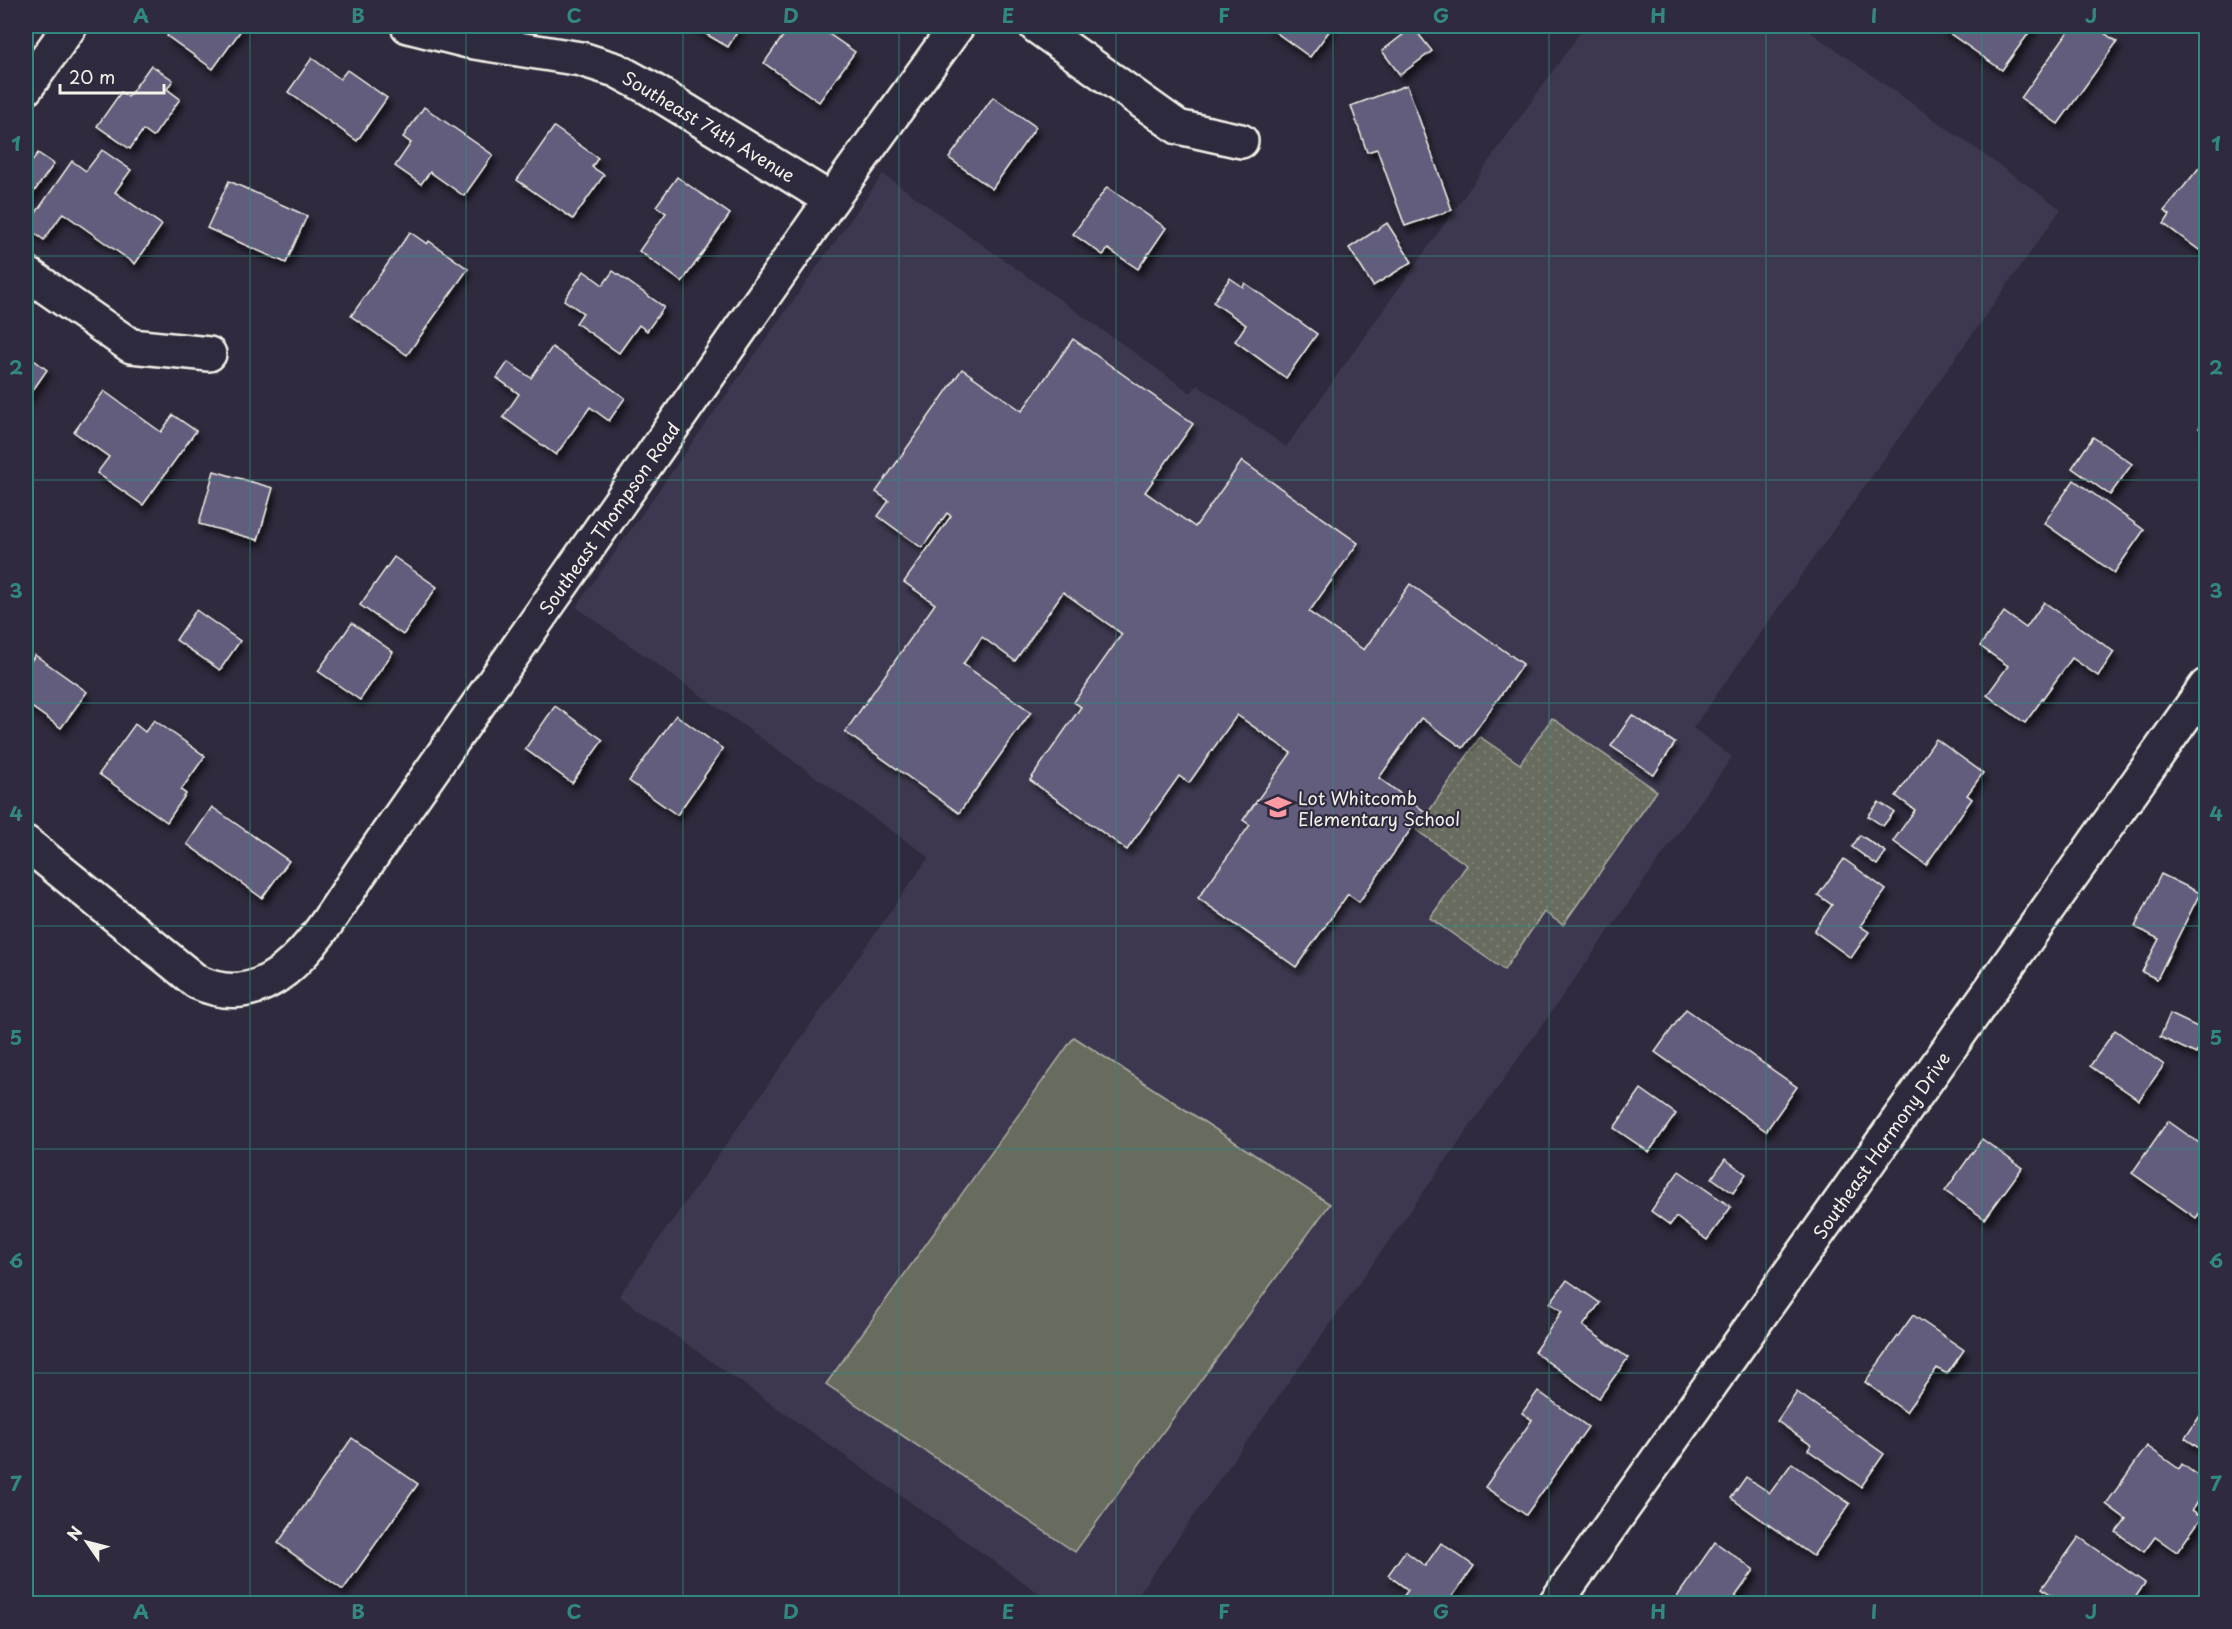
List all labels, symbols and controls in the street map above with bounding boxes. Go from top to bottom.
text: A [133,0,149,30]
text: B [351,0,365,30]
text: C [566,0,582,30]
text: D [783,0,799,30]
text: E [1002,0,1014,30]
text: F [1218,0,1230,30]
text: G [1433,0,1449,30]
text: H [1650,0,1666,30]
text: I [1871,0,1877,30]
text: J [2085,0,2097,30]
scale bar [60,57,164,95]
text: 20 m [69,63,115,90]
street label: Southeast 74th Avenue [618,64,801,188]
text: 1 [11,128,21,158]
text: 1 [2211,128,2221,158]
text: 2 [9,352,23,382]
text: 2 [2209,352,2223,382]
street label: Southeast Thompson Road [532,416,686,620]
text: 3 [9,575,23,605]
text: 3 [2209,575,2223,605]
place label: Lot Whitcomb Elementary School [1298,784,1460,832]
school or university icon: Lot Whitcomb Elementary School [1263,792,1293,822]
text: 4 [9,798,23,828]
text: 4 [2209,798,2223,828]
text: 5 [10,1022,22,1052]
text: 5 [2210,1022,2222,1052]
street label: Southeast Harmony Drive [1806,1046,1956,1244]
text: 6 [9,1245,23,1275]
text: 6 [2209,1245,2223,1275]
text: 7 [10,1468,22,1498]
text: 7 [2210,1468,2222,1498]
north arrow [57,1512,117,1572]
text: N [60,1521,87,1545]
text: A [133,1596,149,1626]
text: B [351,1596,365,1626]
text: C [566,1596,582,1626]
text: D [783,1596,799,1626]
text: E [1002,1596,1014,1626]
text: F [1218,1596,1230,1626]
text: G [1433,1596,1449,1626]
text: H [1650,1596,1666,1626]
text: I [1871,1596,1877,1626]
text: J [2085,1596,2097,1626]

